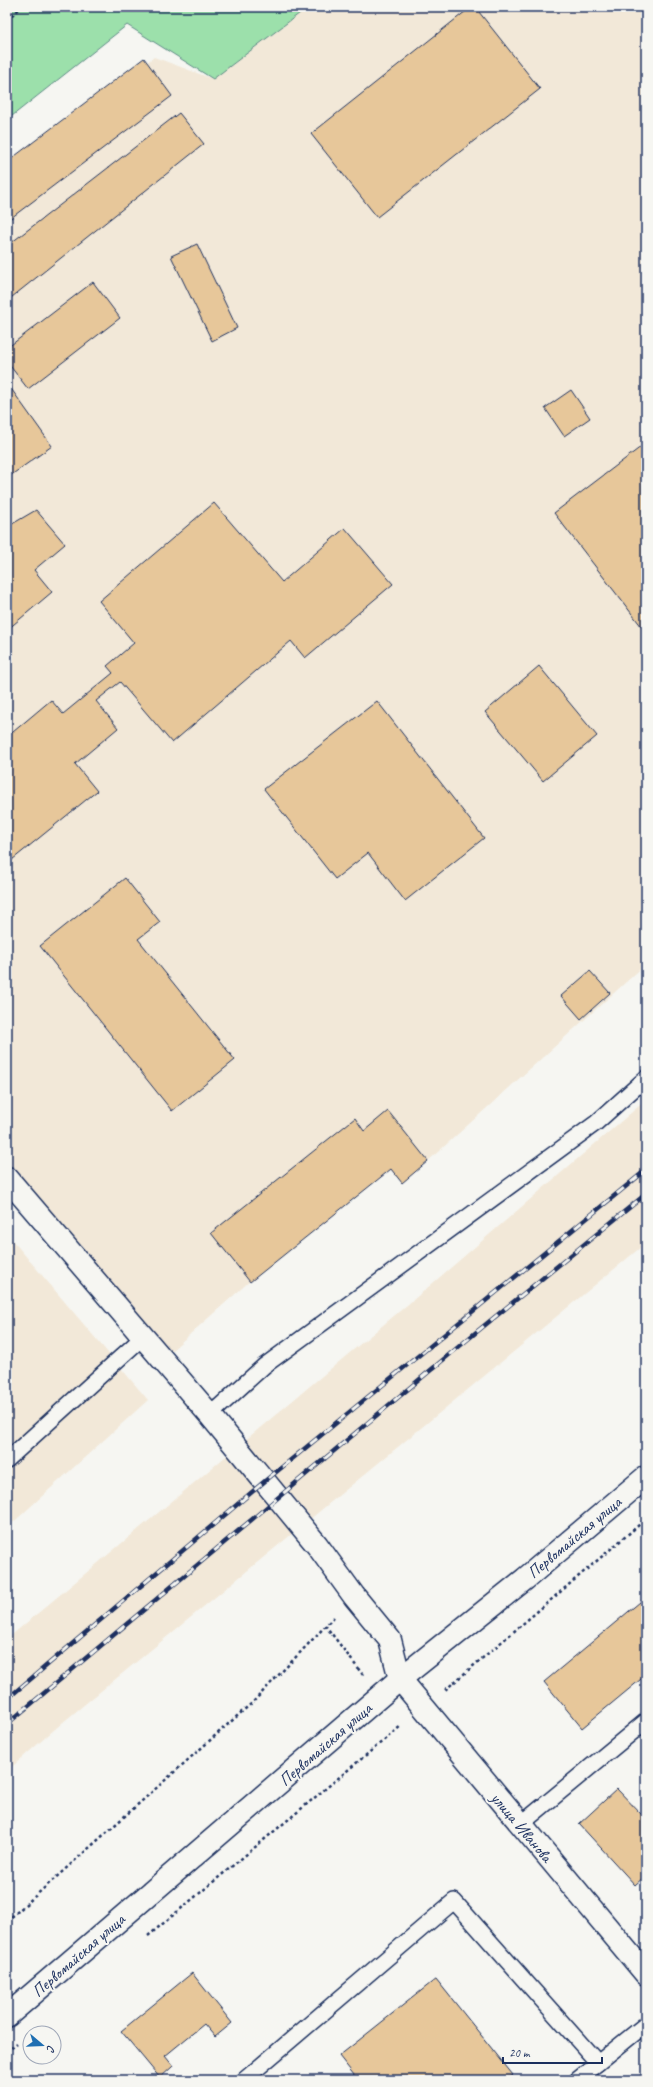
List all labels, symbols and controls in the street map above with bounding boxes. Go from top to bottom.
street label: Первомайская улица [523,1491,627,1583]
street label: Первомайская улица [274,1697,377,1791]
street label: улица Иванова [486,1787,558,1868]
street label: Первомайская улица [27,1908,130,2002]
north arrow [22,2025,62,2065]
scale bar [503,2039,602,2065]
text: С [43,2043,59,2055]
text: 20 m [509,2045,531,2061]

